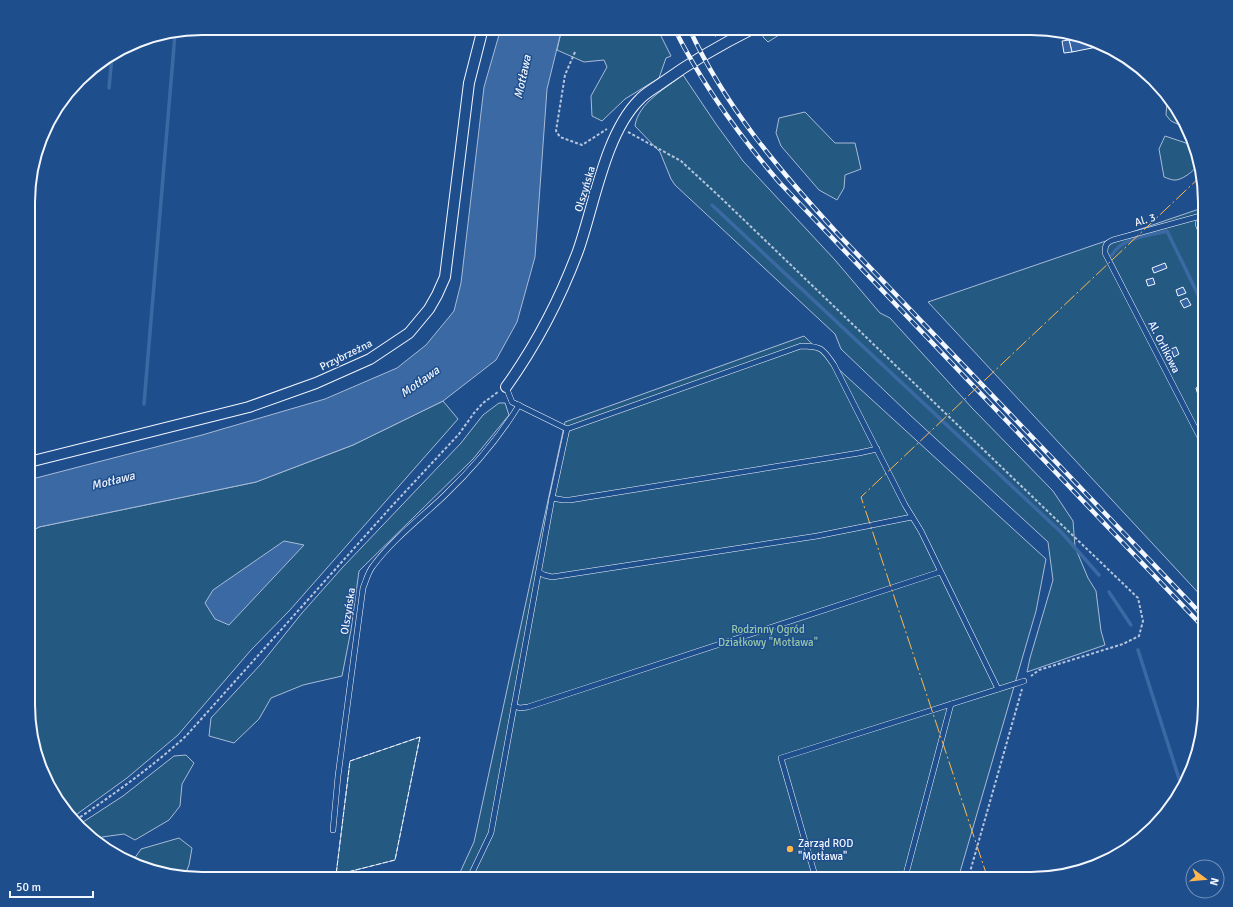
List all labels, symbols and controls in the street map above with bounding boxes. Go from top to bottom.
water label: Motława [511,53,535,100]
street label: Olszyńska [572,164,598,213]
street label: Al. 3 [1133,211,1157,229]
street label: Al. Orlikowa [1145,319,1183,376]
street label: Przybrzeżna [318,336,375,373]
water label: Motława [397,363,443,401]
water label: Motława [90,468,137,494]
street label: Olszyńska [338,586,358,635]
park label: Rodzinny Ogród Działkowy "Motława" [718,623,818,649]
place label: Zarząd ROD "Motława" [798,837,853,863]
marker: Zarząd ROD "Motława" [785,844,795,854]
north arrow [1185,859,1225,899]
scale bar [10,873,93,899]
text: N [1207,876,1221,887]
text: 50 m [16,880,41,895]

